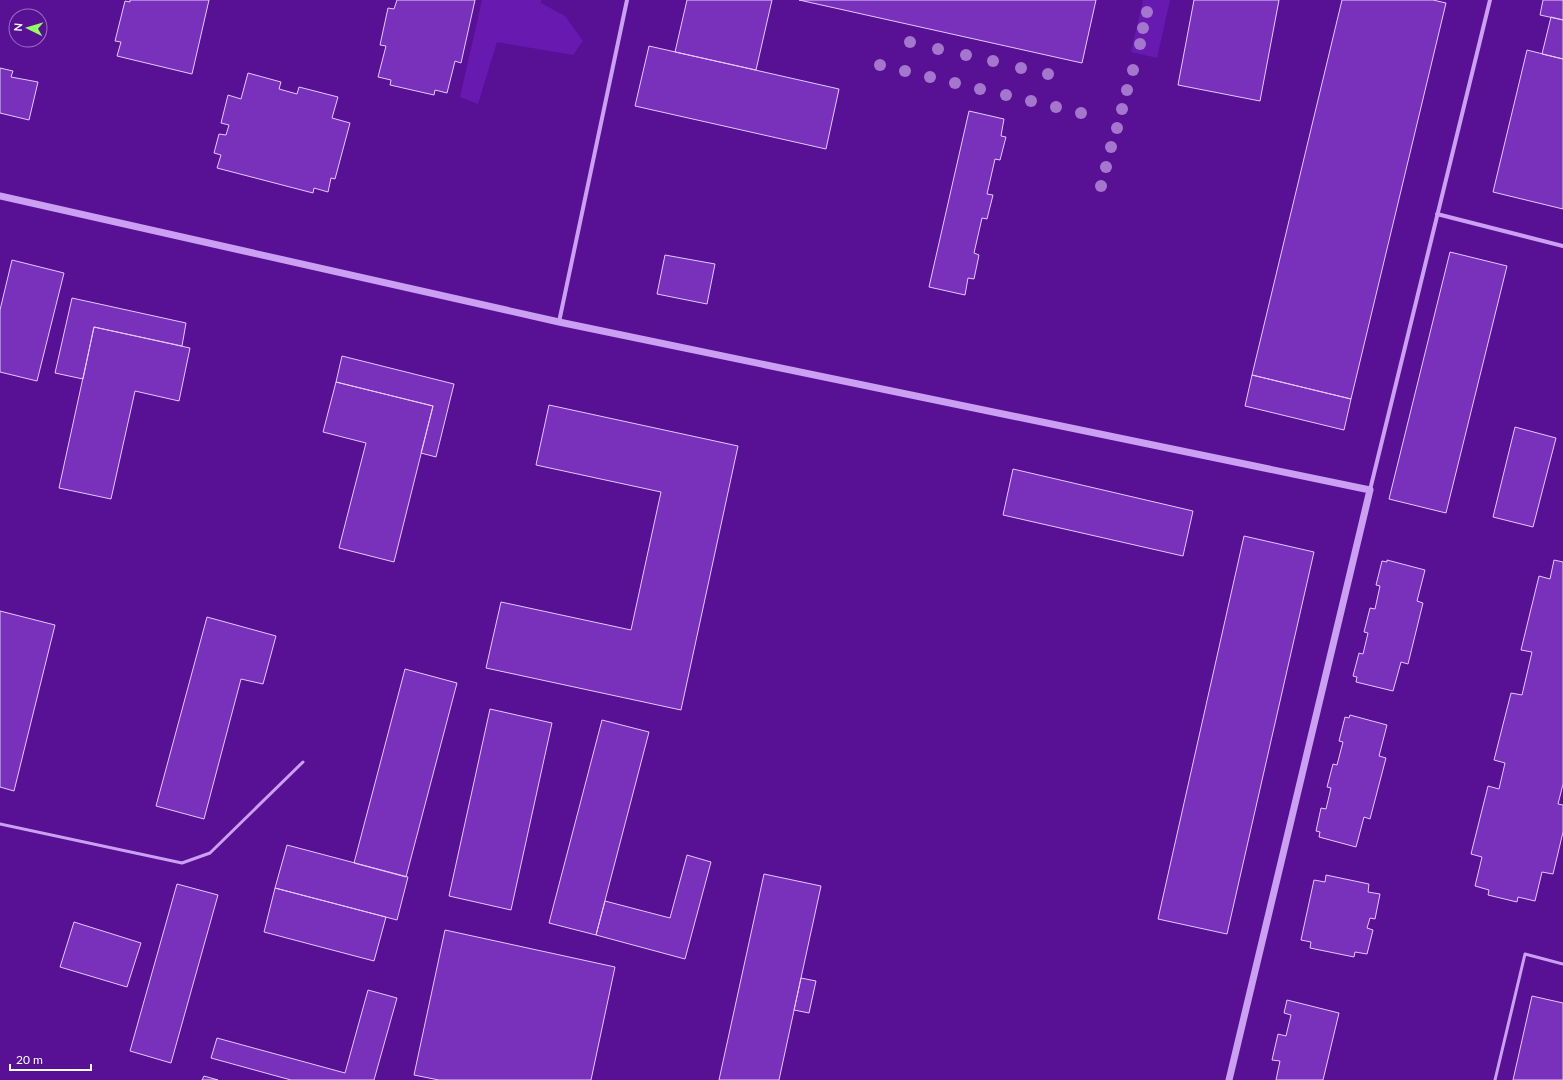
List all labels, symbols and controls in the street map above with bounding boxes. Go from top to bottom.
north arrow [8,8,48,48]
text: N [11,22,24,32]
scale bar [10,1046,91,1072]
text: 20 m [16,1052,43,1067]

